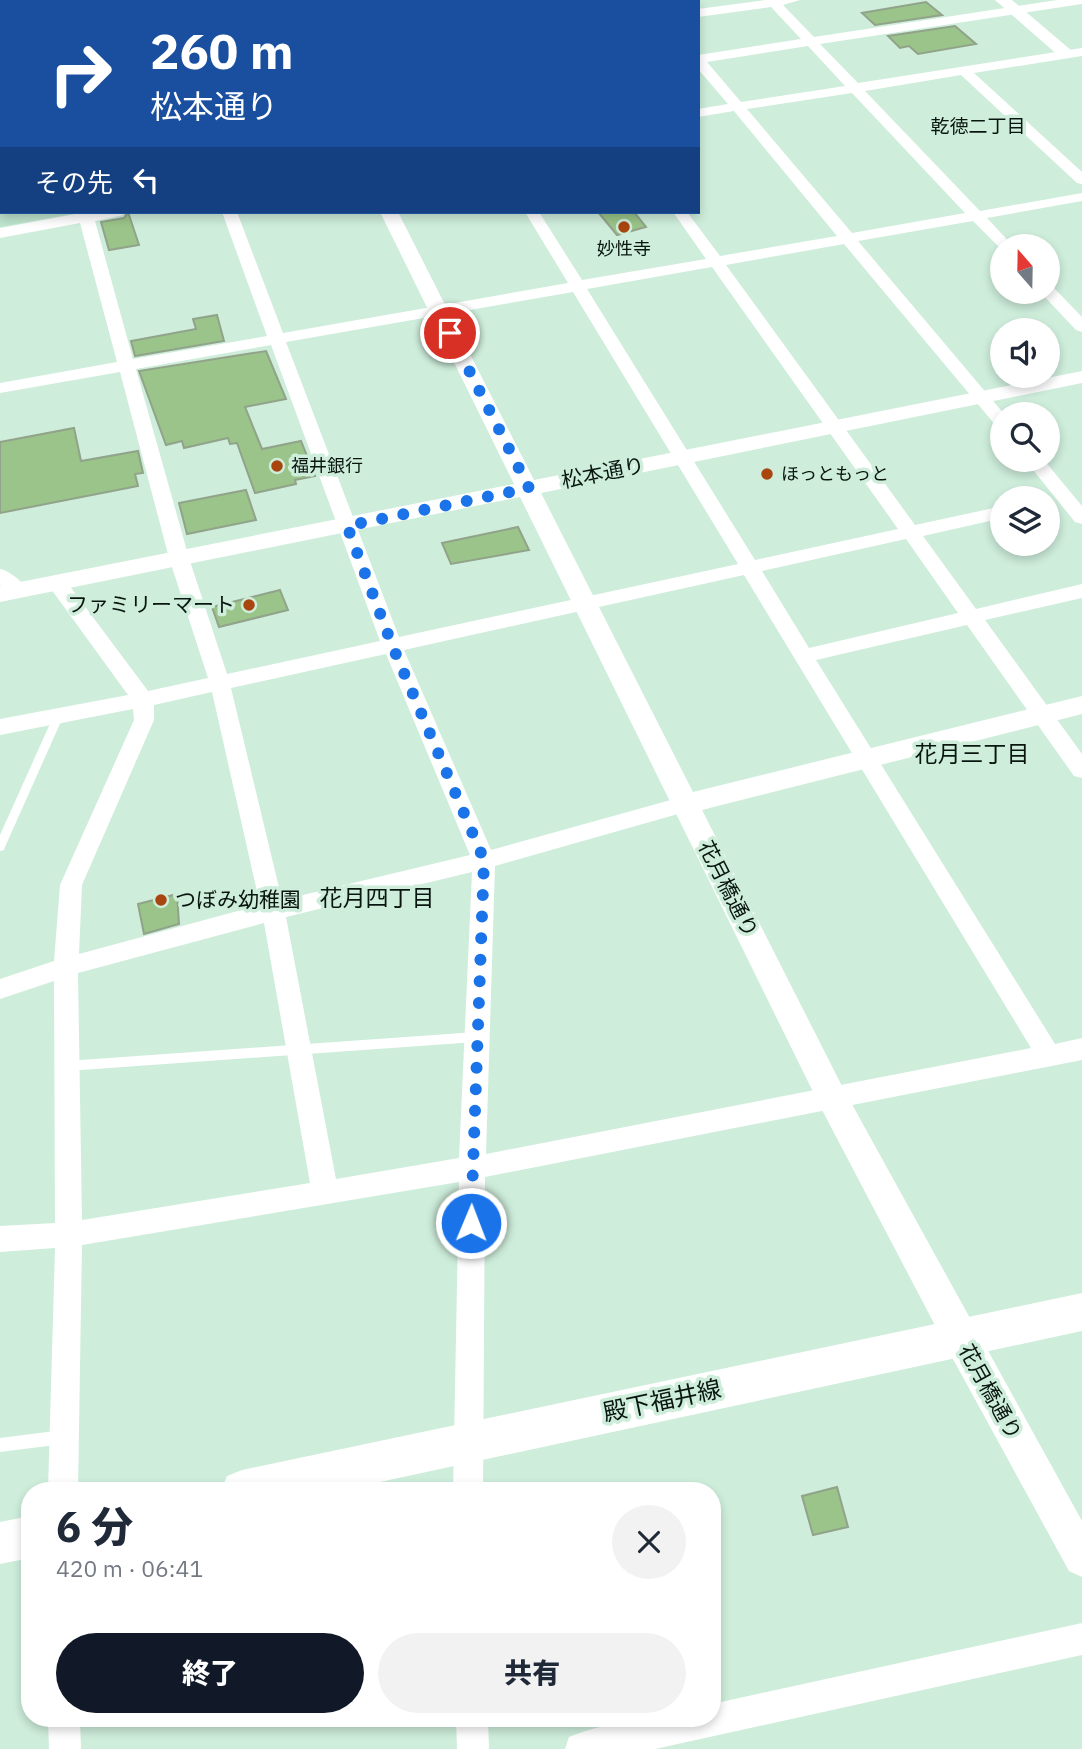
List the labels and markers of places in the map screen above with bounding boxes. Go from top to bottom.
marker: 妙性寺 [616,219,632,235]
place label: 妙性寺 [597,237,651,260]
pin [420,303,480,363]
place label: 福井銀行 [291,454,363,477]
marker: 福井銀行 [269,458,285,474]
place label: ほっともっと [781,462,889,485]
marker: ほっともっと [759,466,775,482]
place label: ファミリーマート [67,590,235,618]
marker: ファミリーマート [241,597,257,613]
place label: つぼみ幼稚園 [175,885,301,913]
marker: つぼみ幼稚園 [153,892,169,908]

